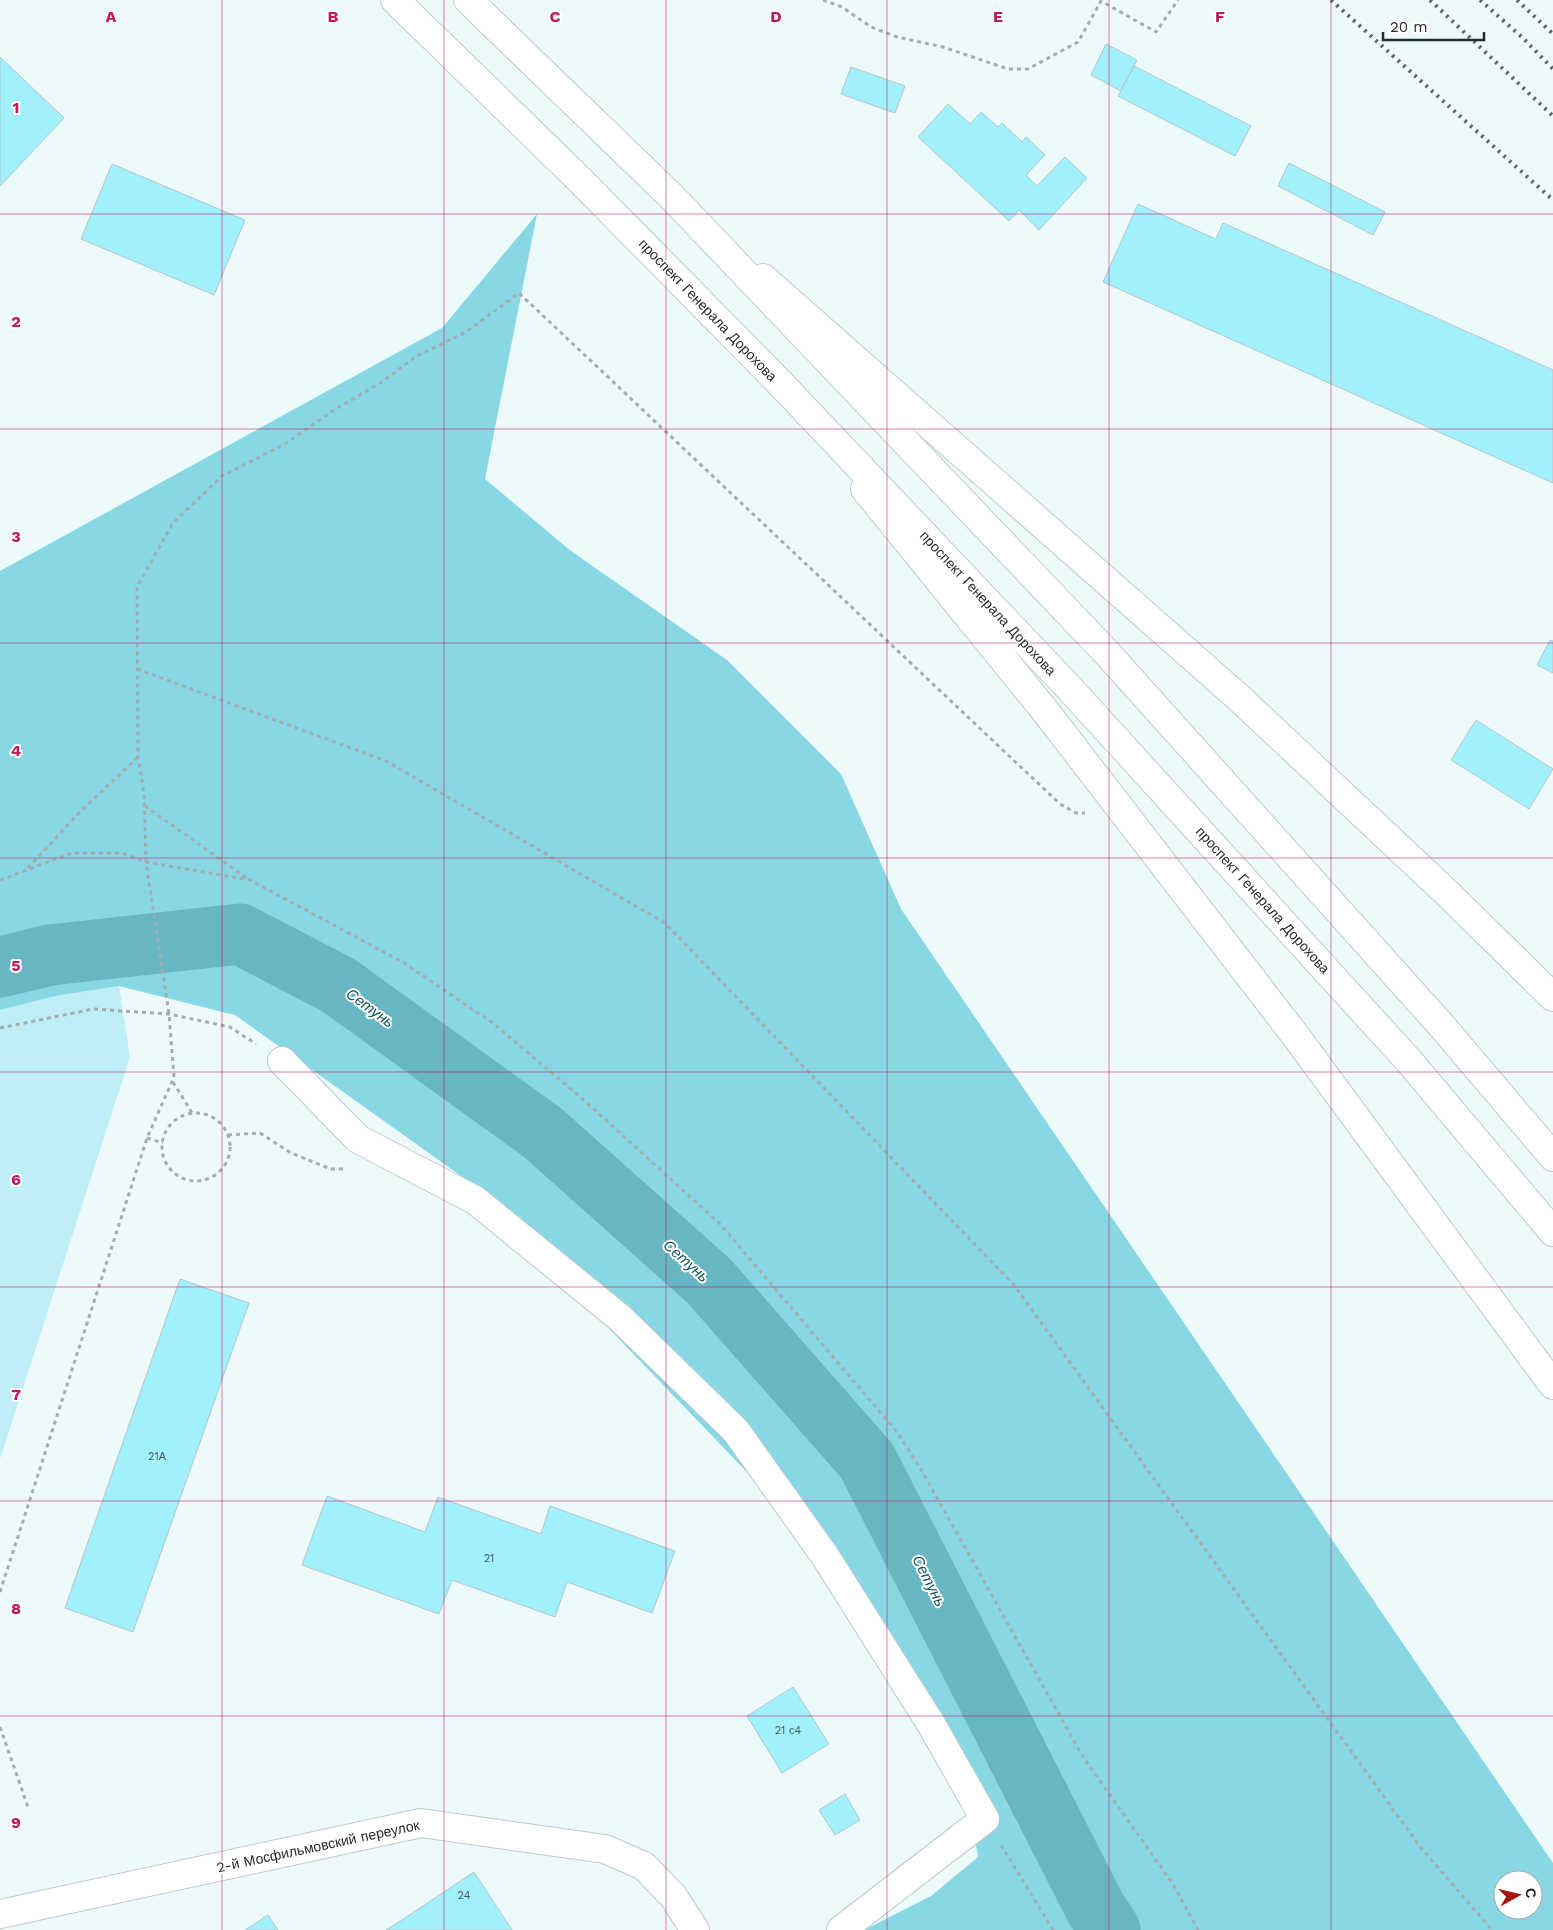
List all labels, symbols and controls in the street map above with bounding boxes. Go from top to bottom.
text: A [106,7,117,26]
text: B [328,7,339,26]
text: C [550,7,561,26]
text: D [770,7,782,26]
text: E [993,7,1003,26]
text: F [1215,7,1225,26]
scale bar [1383,10,1484,42]
text: 20 m [1390,18,1428,36]
text: 1 [13,98,19,117]
street label: проспект Генерала Дорохова [636,235,781,385]
text: 2 [11,312,21,331]
text: 3 [11,527,21,546]
street label: проспект Генерала Дорохова [917,527,1059,679]
text: 4 [11,741,21,760]
street label: проспект Генерала Дорохова [1193,823,1333,977]
text: 5 [11,956,21,975]
water label: Сетунь [343,985,398,1031]
text: 6 [11,1170,21,1189]
water label: Сетунь [660,1236,712,1286]
text: 7 [11,1385,21,1404]
house number: 21А [148,1450,167,1463]
house number: 21 [484,1552,494,1565]
water label: Сетунь [909,1552,950,1610]
text: 8 [11,1599,21,1618]
house number: 21 с4 [775,1724,802,1737]
text: 9 [11,1813,21,1832]
street label: 2-й Мосфильмовский переулок [215,1816,422,1875]
north arrow [1493,1870,1543,1920]
text: С [1522,1887,1540,1899]
house number: 24 [458,1889,471,1902]

